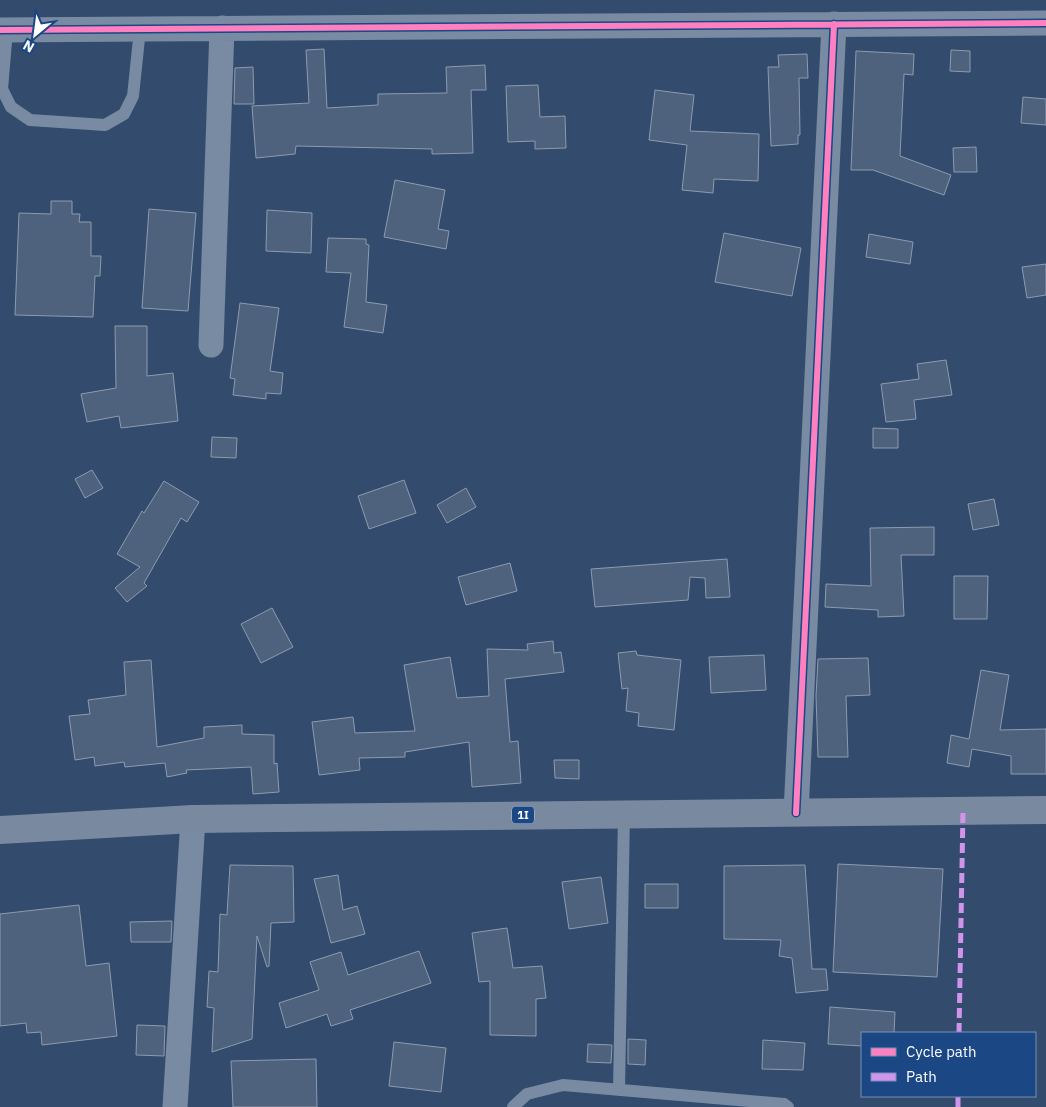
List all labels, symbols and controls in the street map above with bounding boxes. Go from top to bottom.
north arrow [10,10,60,60]
text: N [20,36,37,57]
road number: 1I [512,806,534,824]
legend [861,1032,1036,1097]
text: Cycle path [906,1042,977,1061]
text: Path [906,1067,937,1086]

